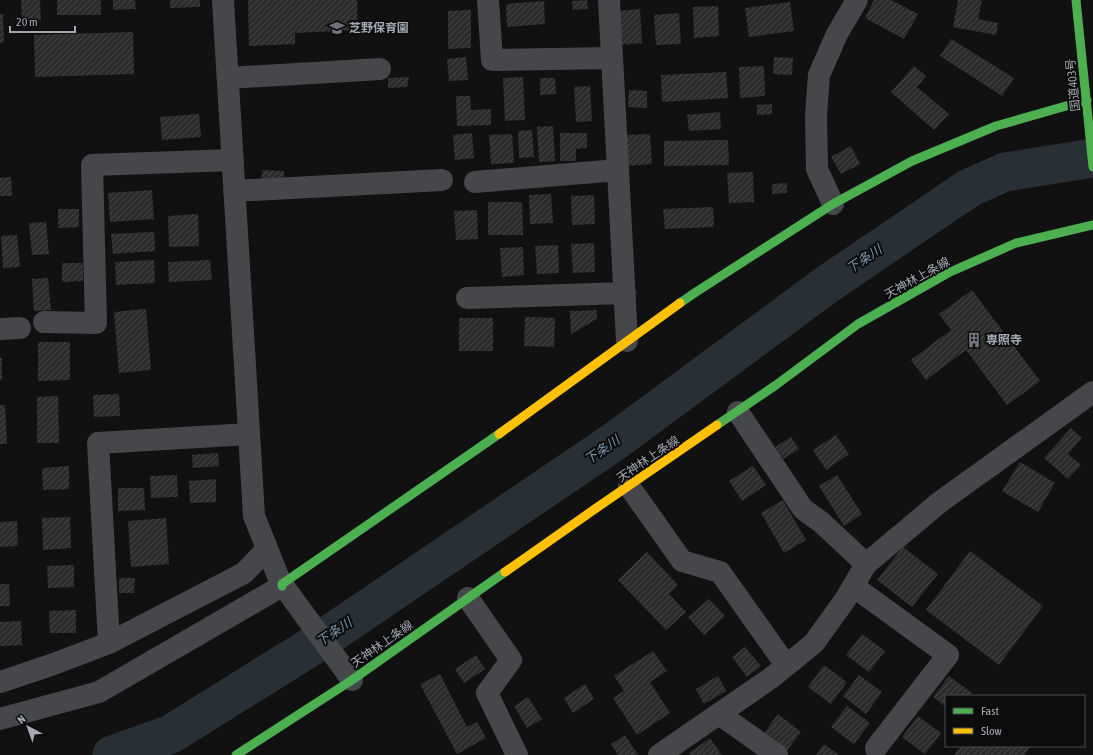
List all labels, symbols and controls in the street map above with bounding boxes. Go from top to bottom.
scale bar [10,8,75,34]
text: 20 m [16,15,38,29]
school or university icon: 芝野保育園 [328,19,346,37]
place label: 芝野保育園 [349,21,409,35]
street label: 国道403号 [1063,58,1083,112]
water label: 下条川 [844,241,886,276]
street label: 天神林上条線 [882,254,952,302]
building icon: 専照寺 [965,331,983,349]
place label: 専照寺 [986,333,1022,347]
water label: 下条川 [582,432,624,467]
street label: 天神林上条線 [614,433,682,485]
water label: 下条川 [314,614,356,649]
street label: 天神林上条線 [348,618,416,670]
legend [945,695,1085,747]
text: Fast [981,704,999,718]
north arrow [8,707,48,747]
text: N [15,713,28,726]
text: Slow [981,724,1002,738]

